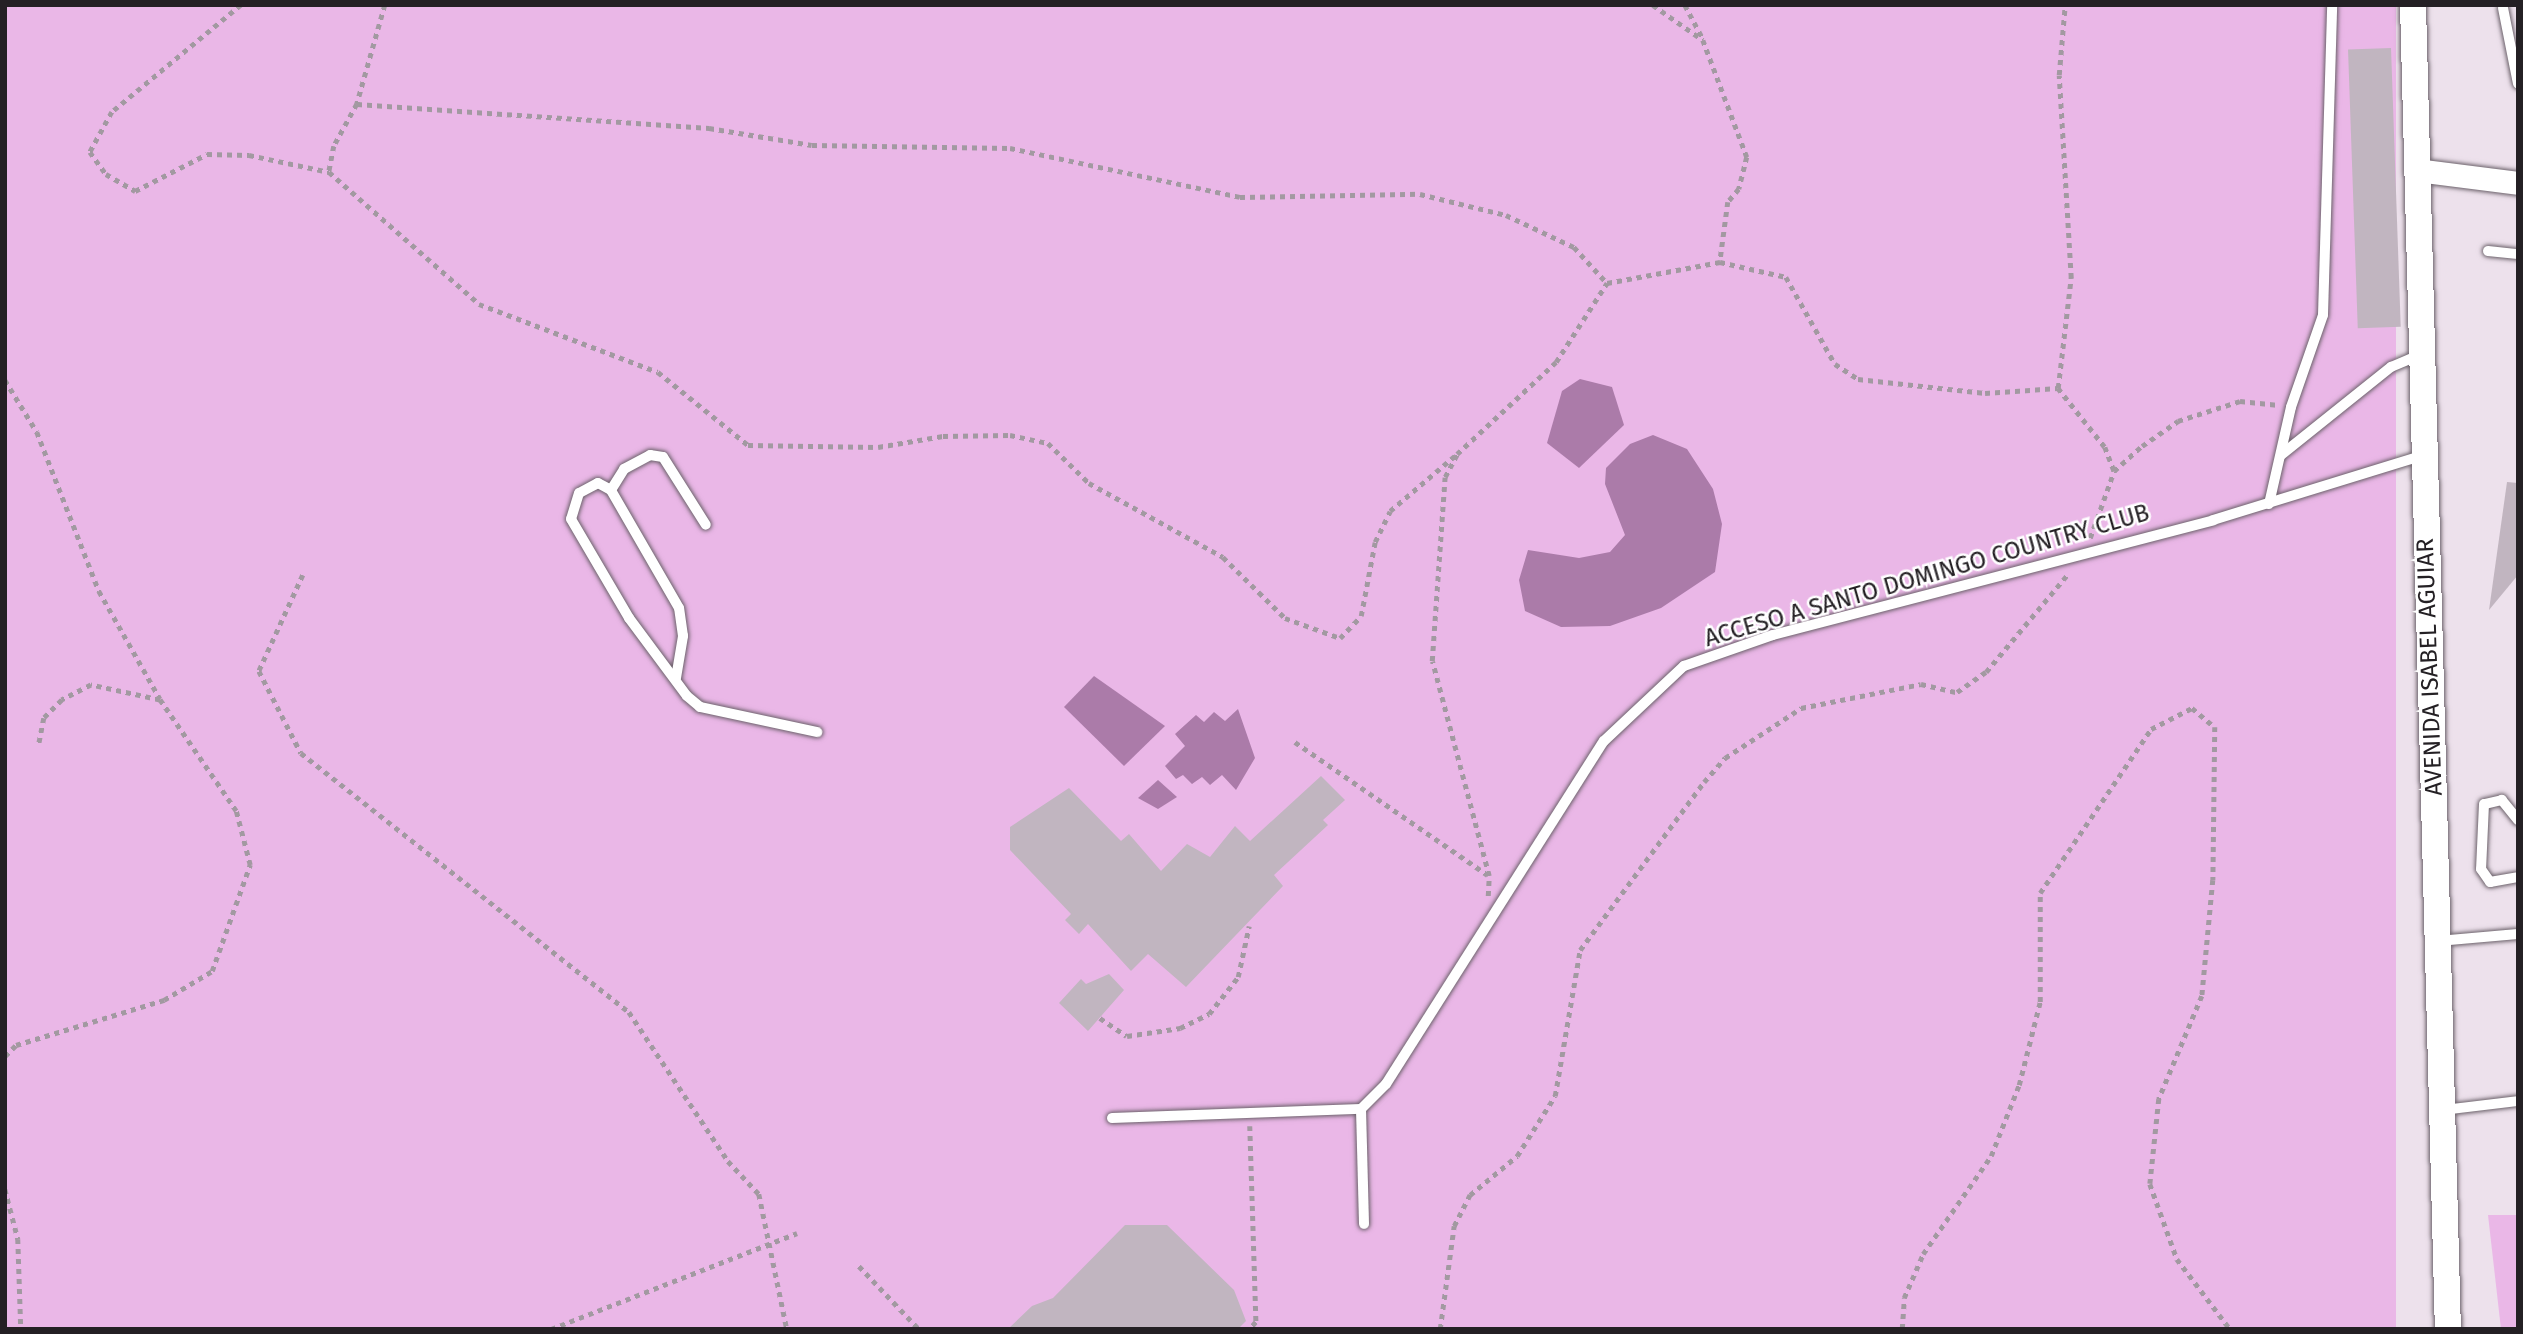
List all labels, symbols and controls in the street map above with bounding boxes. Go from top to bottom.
street label: ACCESO A SANTO DOMINGO COUNTRY CLUB [1701,499,2153,653]
street label: AVENIDA ISABEL AGUIAR [2411,538,2449,796]

